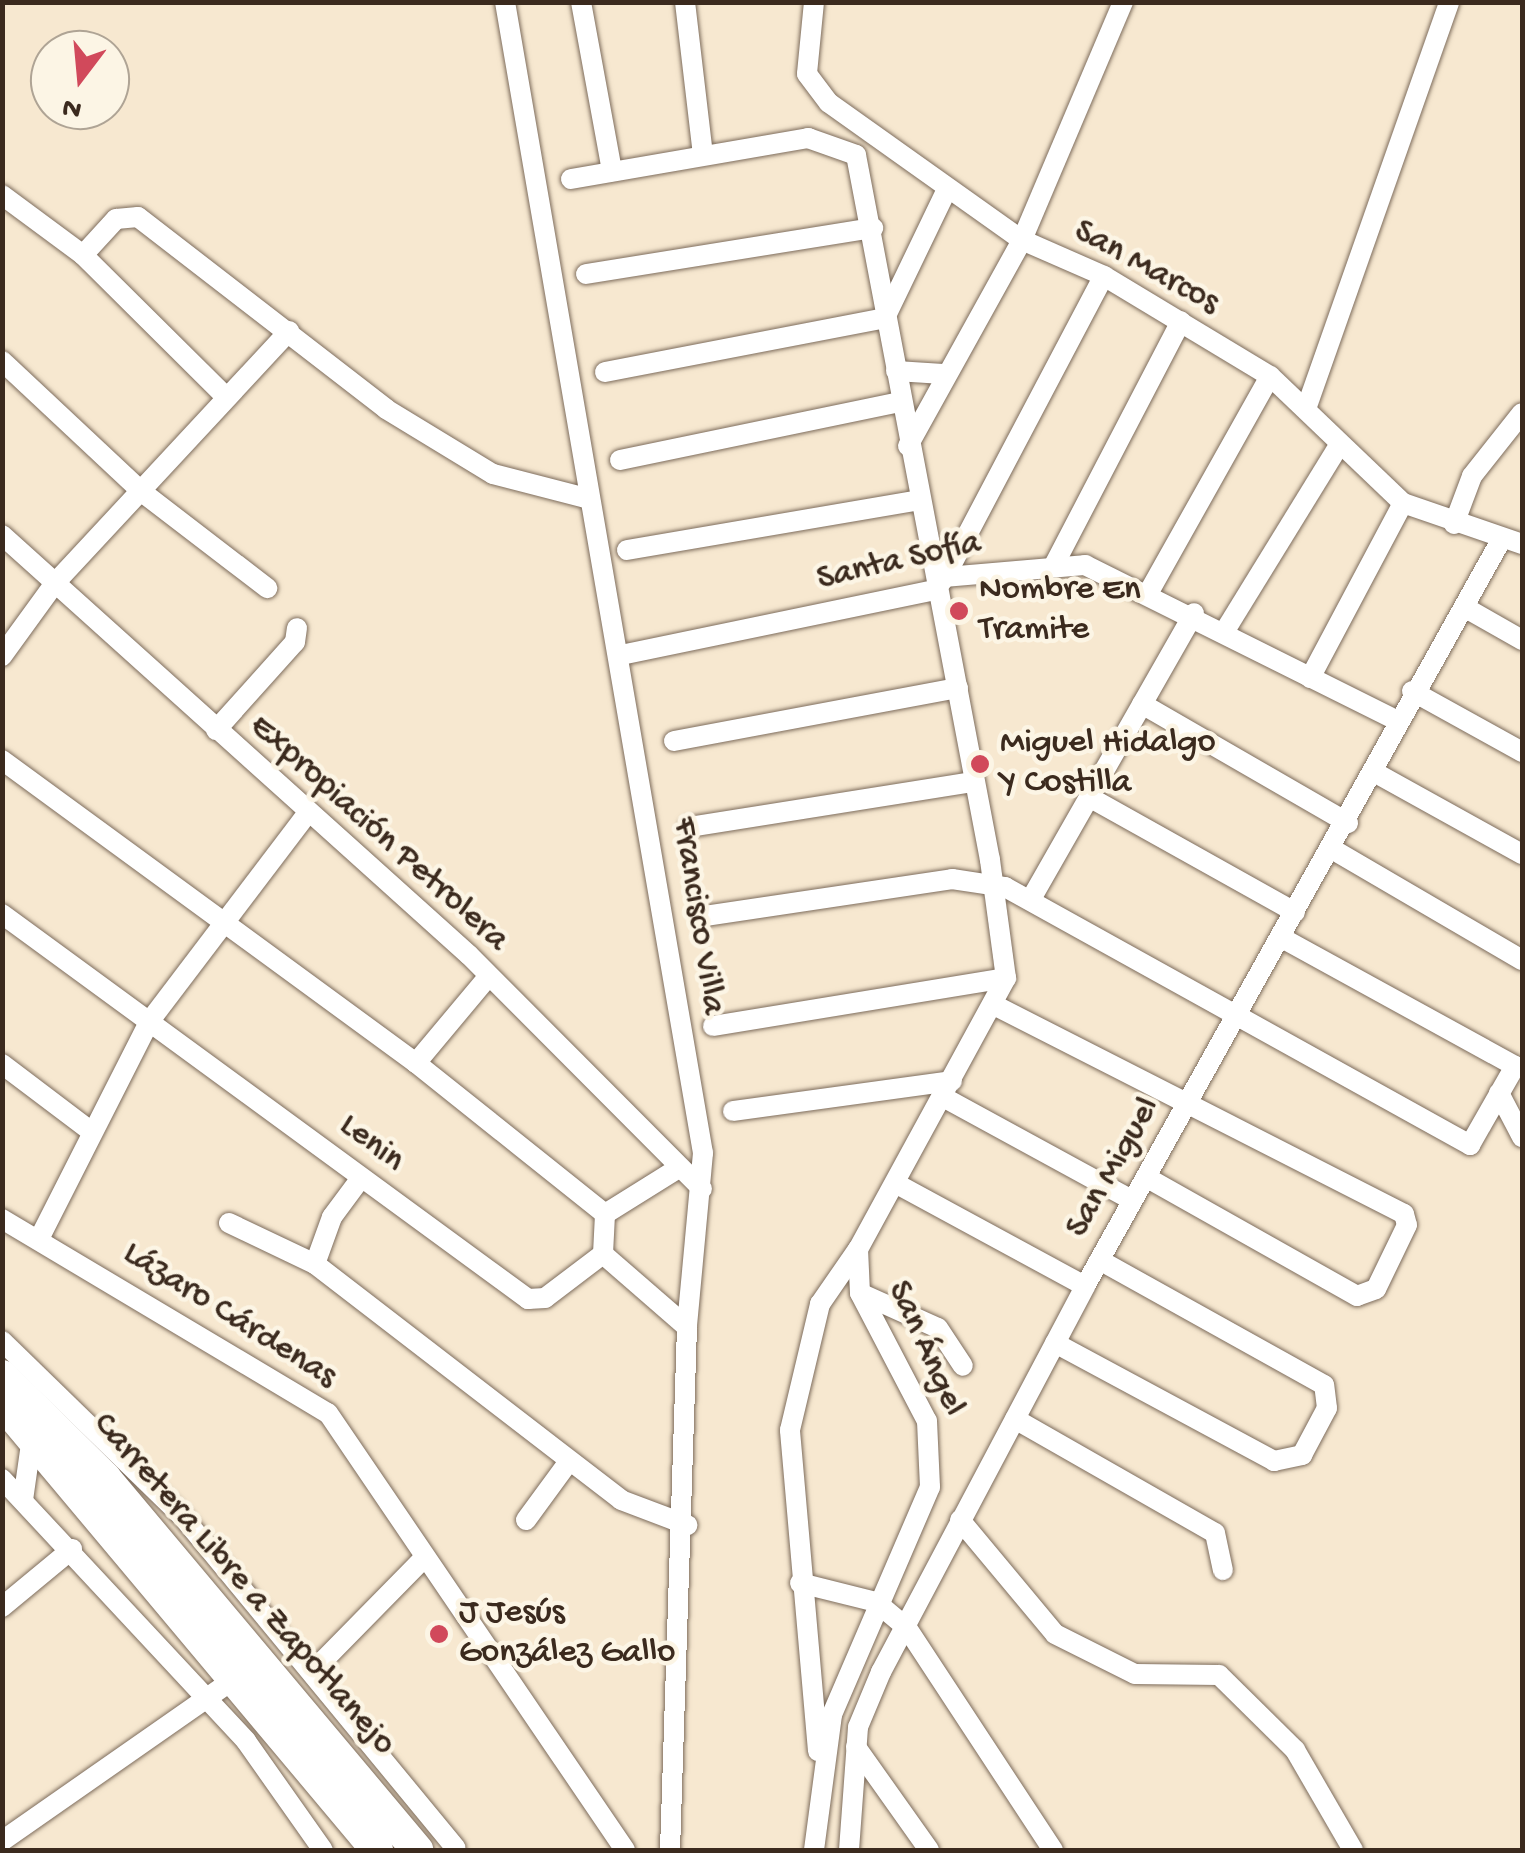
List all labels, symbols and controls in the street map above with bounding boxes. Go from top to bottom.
north arrow [30,30,130,130]
text: N [59,89,85,126]
street label: San Marcos [1066,211,1226,325]
street label: Santa Sofía [813,523,985,601]
place label: Nombre En Tramite [979,570,1141,652]
marker: Nombre En Tramite [948,600,970,622]
street label: Expropiación Petrolera [240,706,516,962]
place label: Miguel Hidalgo Y Costilla [1000,723,1216,805]
marker: Miguel Hidalgo Y Costilla [969,753,991,775]
street label: Francisco Villa [661,814,733,1018]
street label: San Miguel [1057,1091,1171,1245]
street label: Lenin [330,1106,412,1182]
street label: Lázaro Cárdenas [114,1233,344,1399]
street label: San Ángel [877,1275,973,1423]
street label: Carretera Libre a Zapotlanejo [82,1405,404,1765]
place label: J Jesús González Gallo [459,1593,675,1675]
marker: J Jesús González Gallo [428,1623,450,1645]

